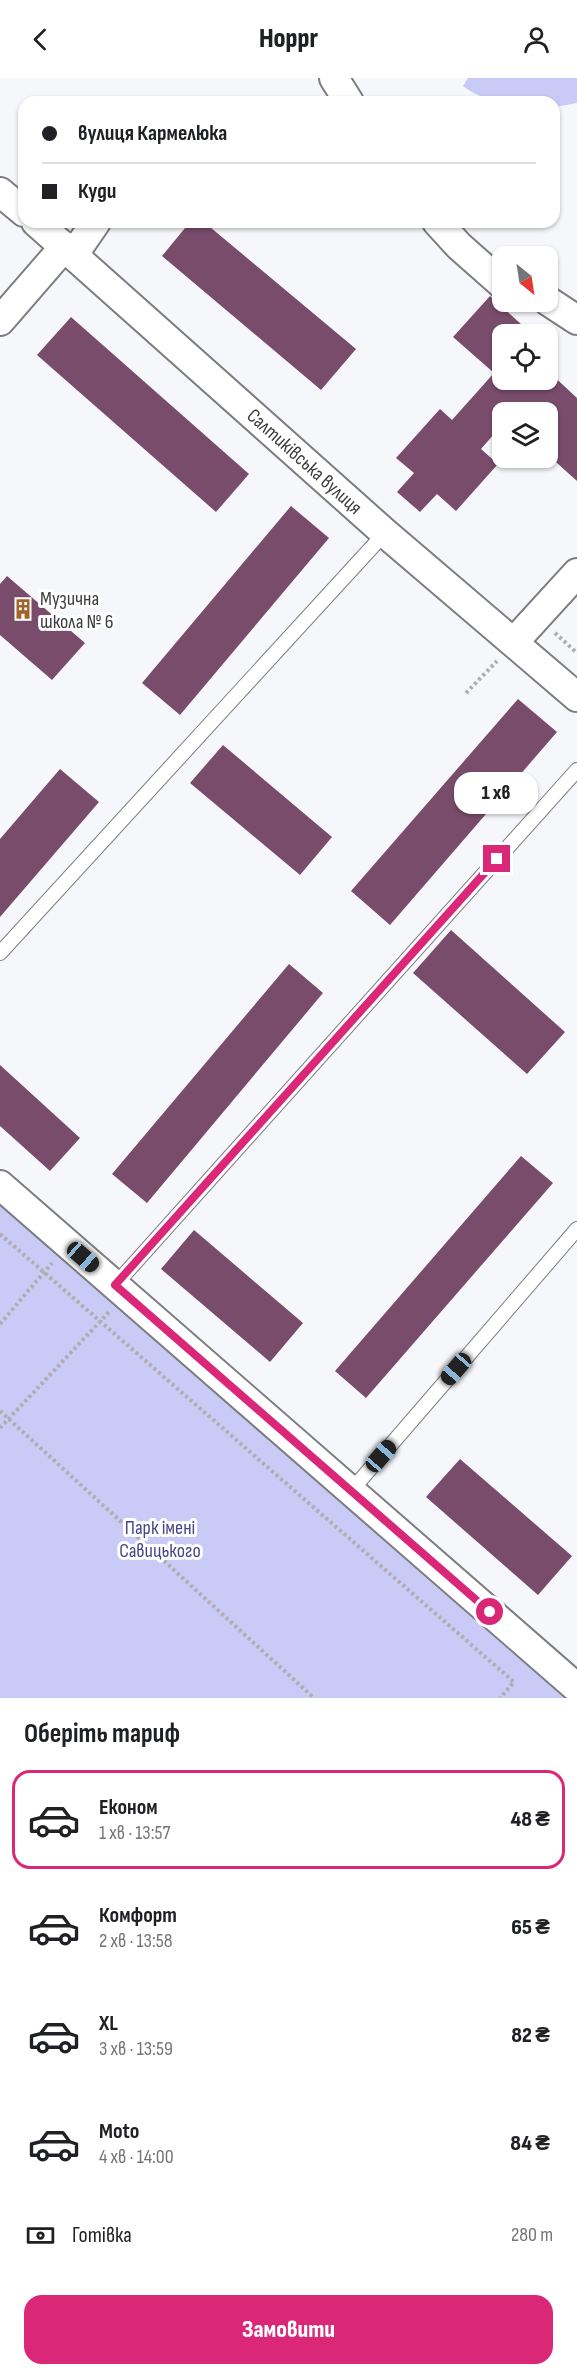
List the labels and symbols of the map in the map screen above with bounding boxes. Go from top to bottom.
north arrow [492,246,558,312]
street label: Салтиківська вулиця [242,404,367,520]
place label: Музична школа № 6 [40,587,113,634]
building icon: Музична школа № 6 [11,597,35,621]
callout: 1 хв [455,772,539,814]
route end [483,845,510,872]
car [64,1238,102,1276]
car [437,1350,475,1388]
car [362,1437,400,1475]
park label: Парк імені Савицького [119,1516,201,1563]
route start [476,1598,503,1625]

